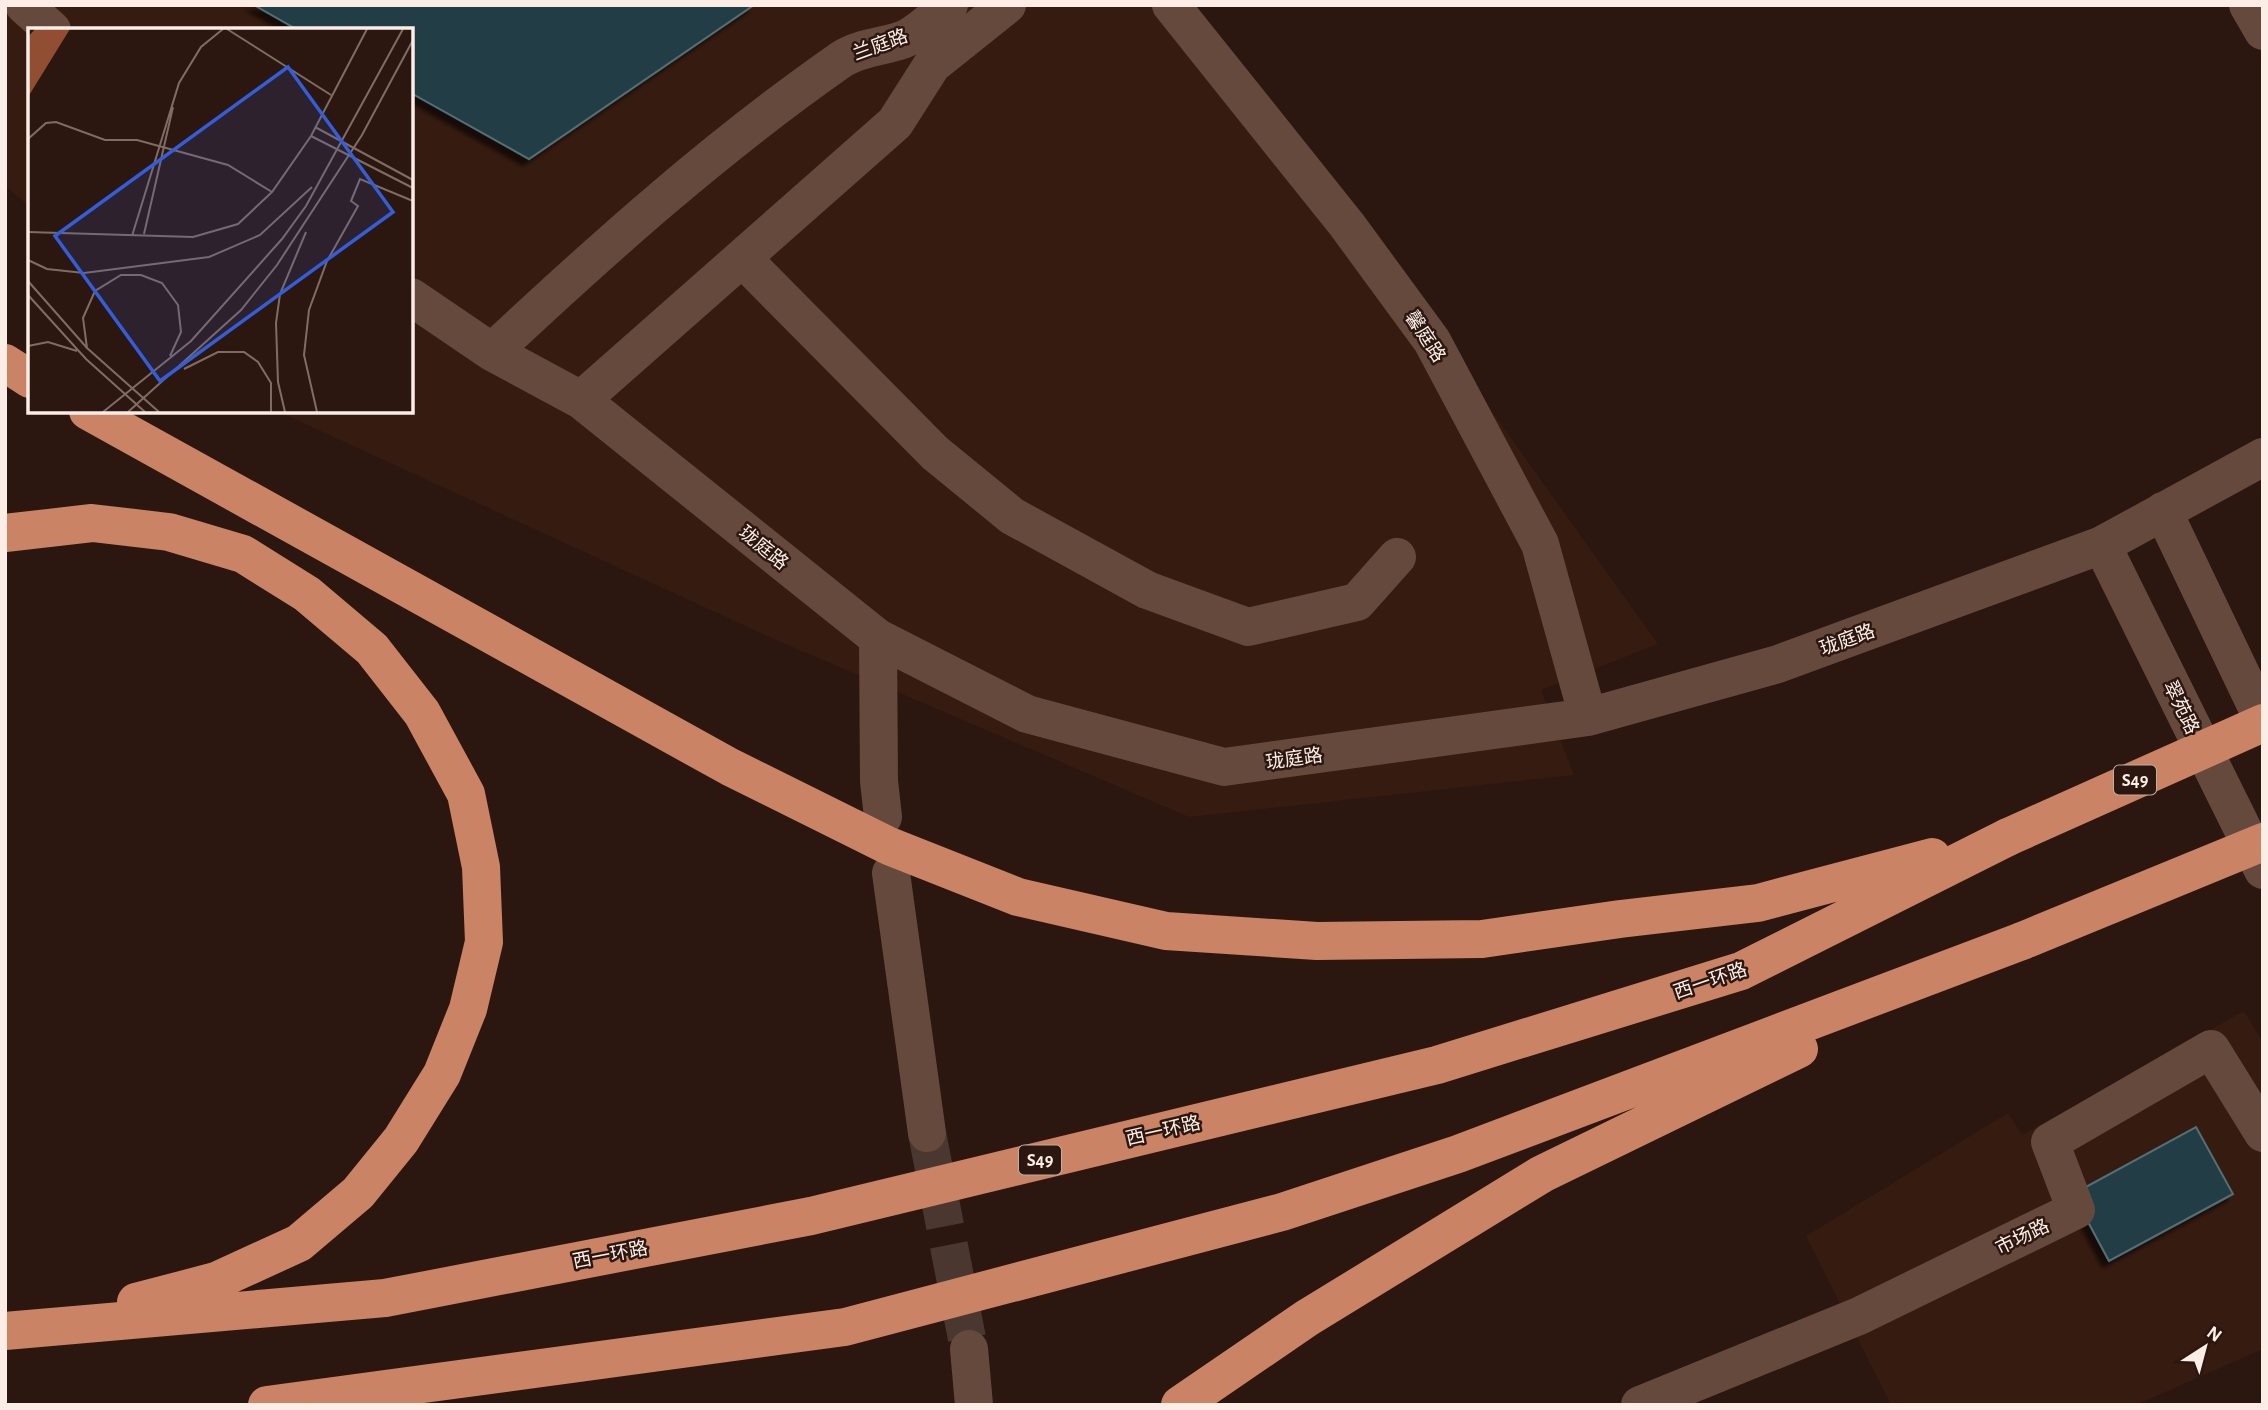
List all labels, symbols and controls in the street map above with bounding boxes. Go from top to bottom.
street label: 兰庭路 [850,25,911,64]
inset map [28,28,413,413]
street label: 馨庭路 [1401,307,1450,366]
street label: 珑庭路 [735,521,792,573]
street label: 珑庭路 [1817,620,1878,659]
street label: 翠苑路 [2160,677,2203,737]
street label: 珑庭路 [1264,744,1324,773]
road number: S49 [2114,766,2156,794]
street label: 西一环路 [1671,959,1750,1003]
street label: 西一环路 [1124,1113,1203,1149]
road number: S49 [1019,1146,1061,1175]
street label: 市场路 [1992,1215,2052,1258]
street label: 西一环路 [571,1238,649,1272]
north arrow [2170,1312,2240,1382]
text: N [2203,1323,2225,1346]

